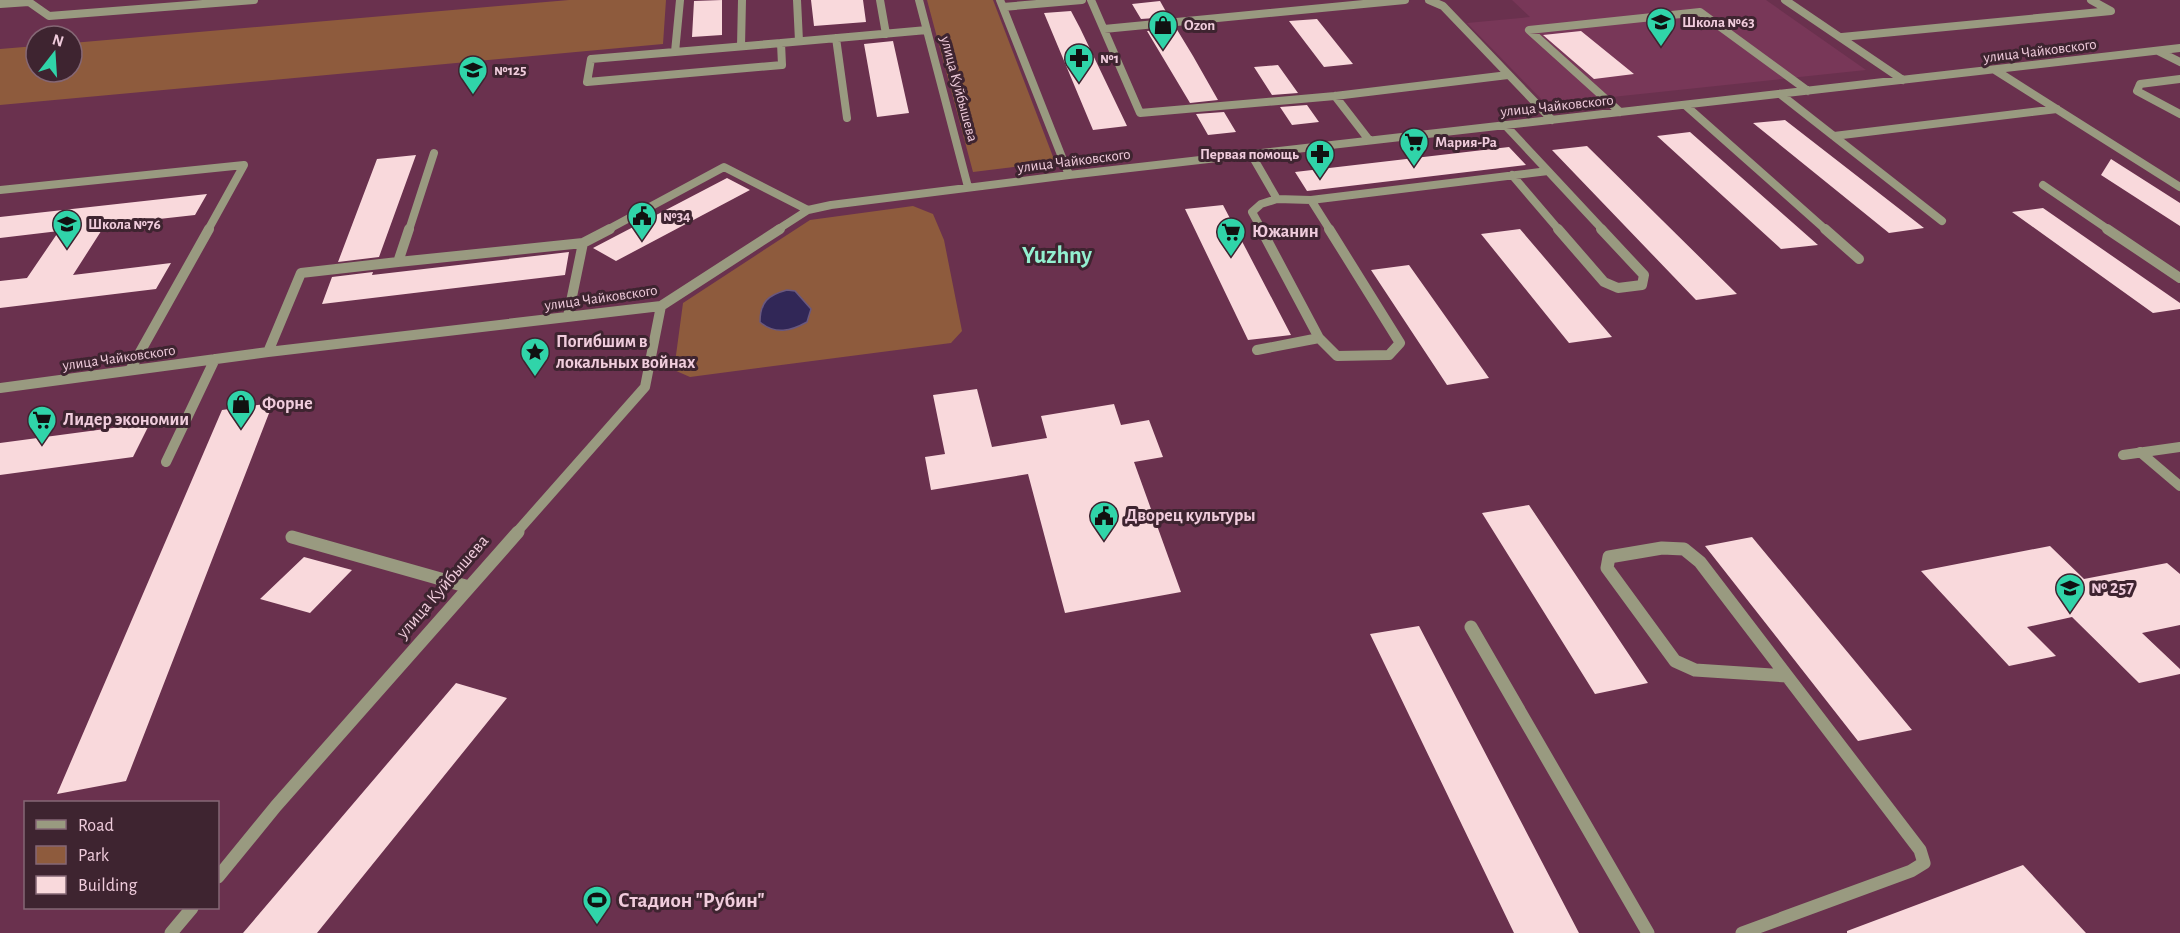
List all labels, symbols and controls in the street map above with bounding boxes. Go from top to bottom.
school or university icon: Школа №63 [1645,6,1677,48]
shop icon: Ozon [1147,9,1179,51]
place label: Школа №63 [1682,15,1755,30]
place label: Ozon [1184,18,1215,33]
north arrow [24,24,84,84]
text: N [50,31,66,50]
street label: улица Куйбышева [937,34,980,143]
street label: улица Чайковского [1982,37,2097,65]
pharmacy icon: №1 [1063,42,1095,84]
place label: №1 [1100,51,1119,66]
school or university icon: №125 [457,54,489,96]
place label: №125 [494,63,527,78]
street label: улица Чайковского [1499,93,1614,120]
supermarket icon: Мария-Ра [1398,126,1430,168]
place label: Мария-Ра [1435,135,1497,150]
pharmacy icon: Первая помощь [1304,138,1336,180]
street label: улица Чайковского [1016,147,1131,175]
place label: Первая помощь [1200,147,1299,162]
public building icon: №34 [626,200,658,242]
school or university icon: Школа №76 [51,208,83,250]
place label: №34 [663,209,691,224]
supermarket icon: Южанин [1215,216,1247,258]
place label: Школа №76 [88,217,161,232]
place label: Южанин [1252,223,1319,241]
district label: Yuzhny [1022,244,1092,268]
street label: улица Чайковского [543,283,658,313]
place label: Погибшим в локальных войнах [556,333,696,372]
place icon: Погибшим в локальных войнах [519,336,551,378]
street label: улица Чайковского [61,343,176,373]
shop icon: Форне [225,388,257,430]
place label: Форне [262,395,313,413]
supermarket icon: Лидер экономии [26,404,58,446]
place label: Лидер экономии [63,411,189,429]
public building icon: Дворец культуры [1088,500,1120,542]
place label: Дворец культуры [1125,507,1256,525]
street label: улица Куйбышева [392,531,492,643]
school or university icon: № 257 [2054,572,2086,614]
place label: № 257 [2091,579,2134,597]
legend [24,801,219,909]
text: Road [78,817,114,835]
text: Park [78,847,110,865]
text: Building [78,877,138,895]
sports icon: Стадион "Рубин" [581,884,613,926]
place label: Стадион "Рубин" [618,890,765,911]

